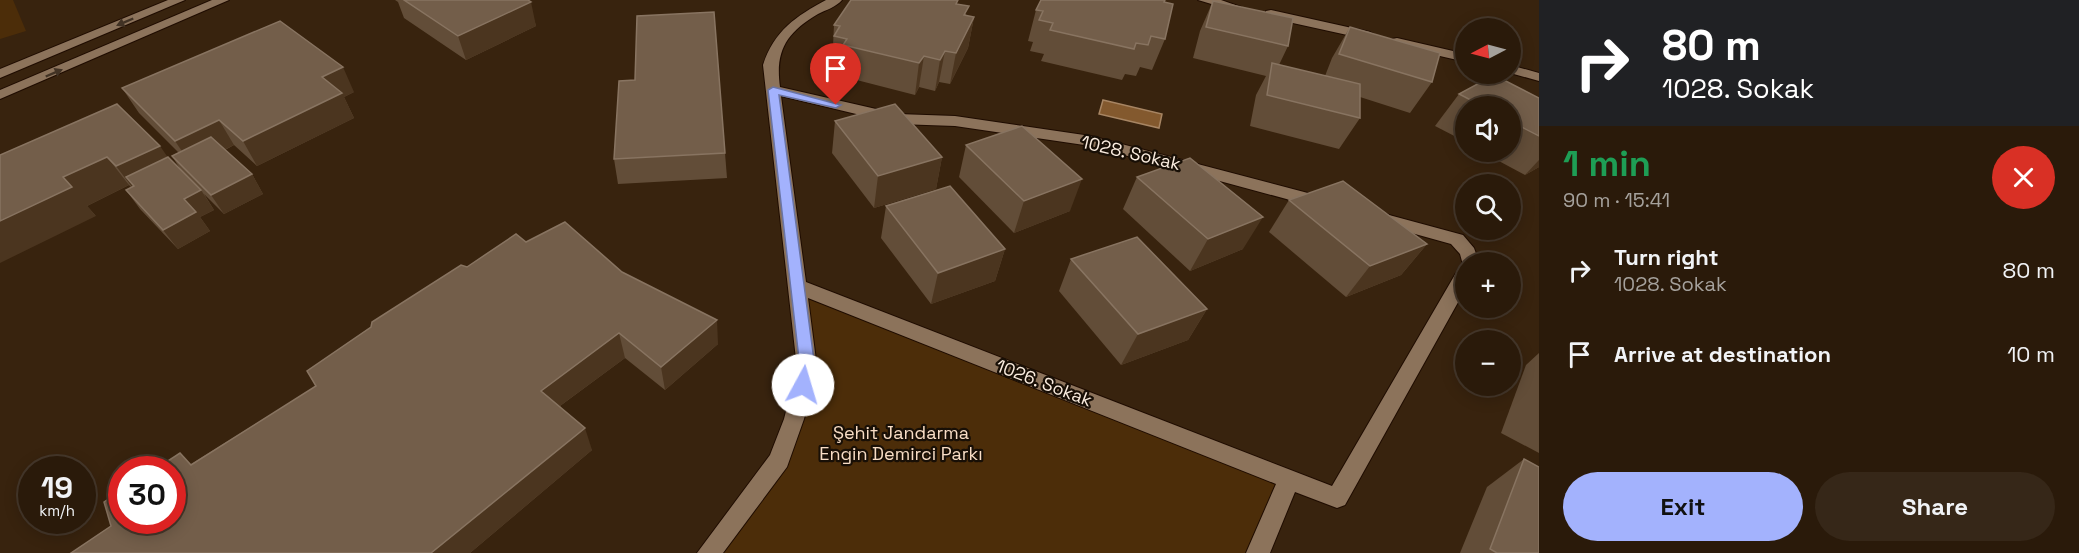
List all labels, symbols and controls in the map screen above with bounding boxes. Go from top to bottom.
one-way arrow [115,17,133,27]
north arrow [1455,18,1521,84]
map controls [1455,18,1521,396]
text: 80 m [1662,19,1761,72]
icon: right [1563,24,1641,102]
pin [810,43,861,105]
icon: arrive [819,52,852,85]
one-way arrow [45,68,63,77]
text: 1028. Sokak [1662,71,1814,106]
button: sound [1455,96,1521,162]
street label: 1028. Sokak [1079,130,1183,175]
text: 1 min [1563,141,1651,187]
button: close [1992,146,2055,209]
button: search [1455,174,1521,240]
text: 90 m · 15:41 [1563,187,1670,213]
text: Turn right [1614,243,1719,271]
button: + [1455,252,1521,318]
icon: right [1563,254,1596,287]
text: 80 m [2003,256,2055,284]
text: 1028. Sokak [1614,271,1727,297]
button: − [1455,330,1521,396]
icon: arrive [1563,338,1596,371]
text: Arrive at destination [1614,340,1831,368]
text: 10 m [2007,340,2055,368]
position arrow [771,353,835,417]
street label: 1026. Sokak [993,354,1096,412]
park label: Şehit Jandarma Engin Demirci Parkı [819,421,983,465]
speed limit sign: 30 [108,456,186,534]
text: 19 [41,468,73,507]
button: Exit [1563,472,1803,541]
button: Share [1815,472,2055,541]
text: km/h [39,501,75,520]

